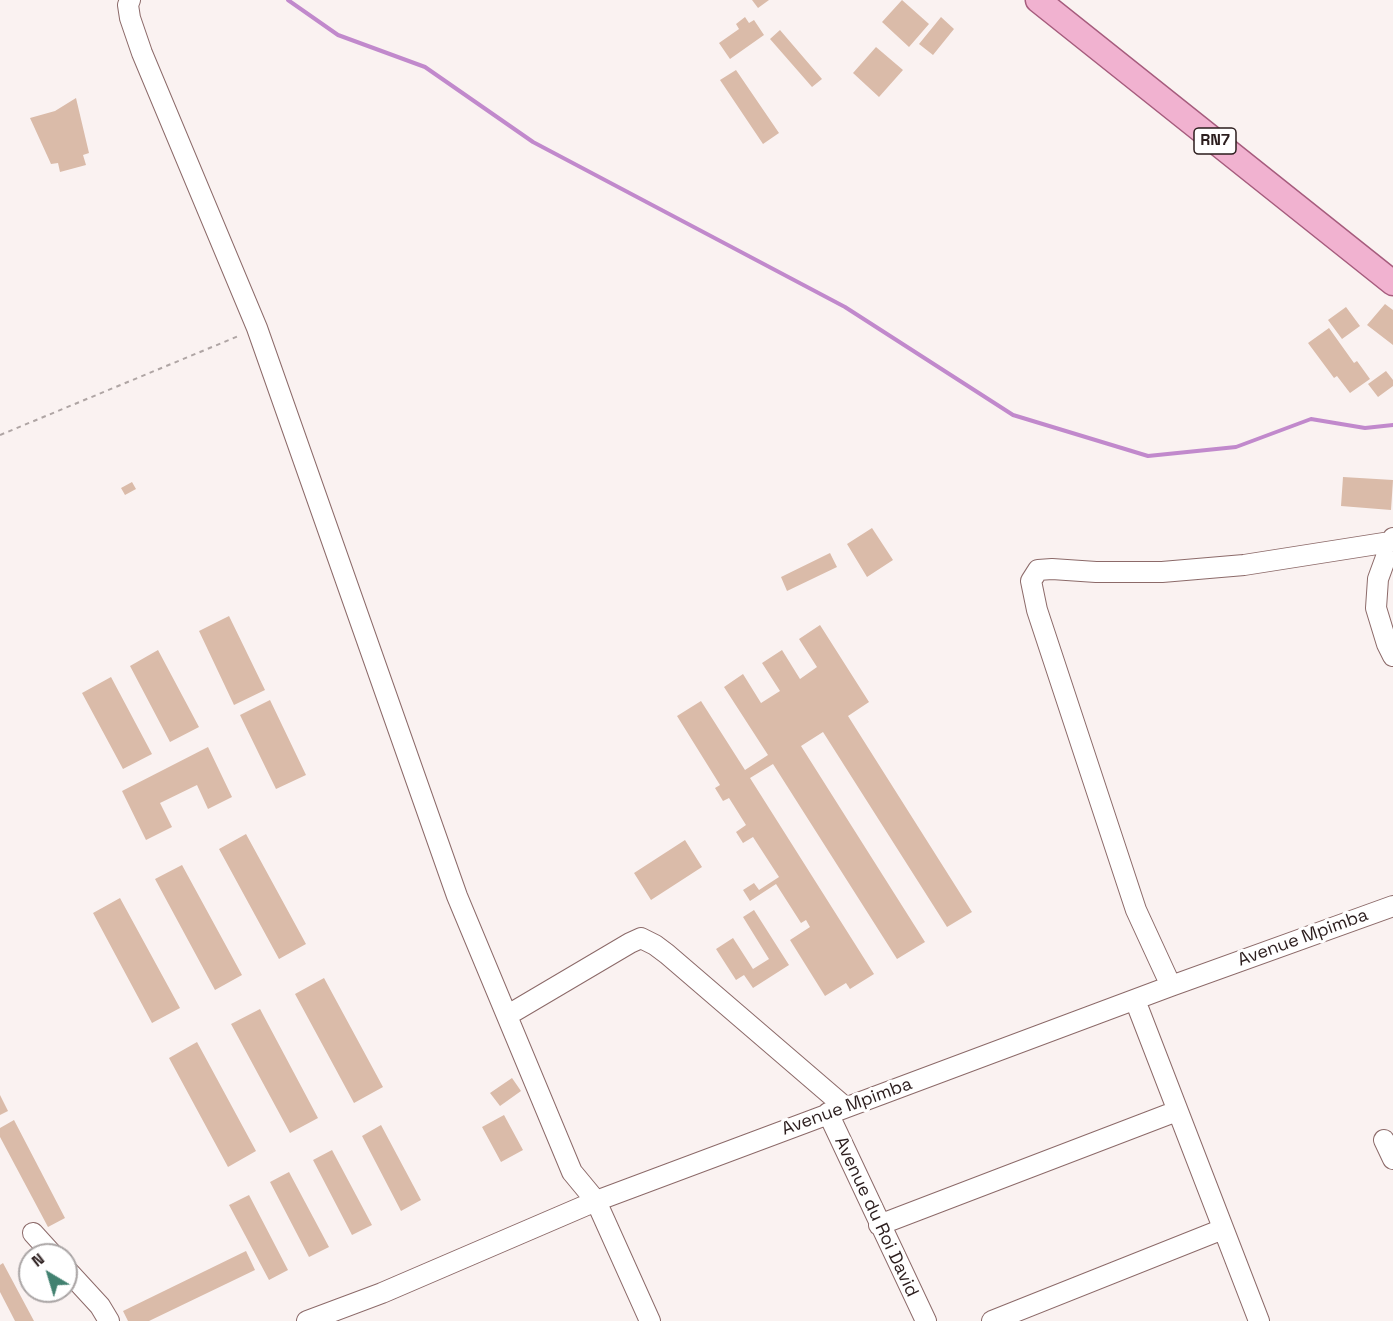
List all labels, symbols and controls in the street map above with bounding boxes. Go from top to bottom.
road number: RN7 [1194,128,1236,154]
street label: Avenue Mpimba [1235,904,1371,972]
street label: Avenue Mpimba [779,1073,915,1141]
street label: Avenue du Roi David [829,1133,923,1301]
north arrow [18,1243,78,1303]
text: N [27,1248,49,1272]

